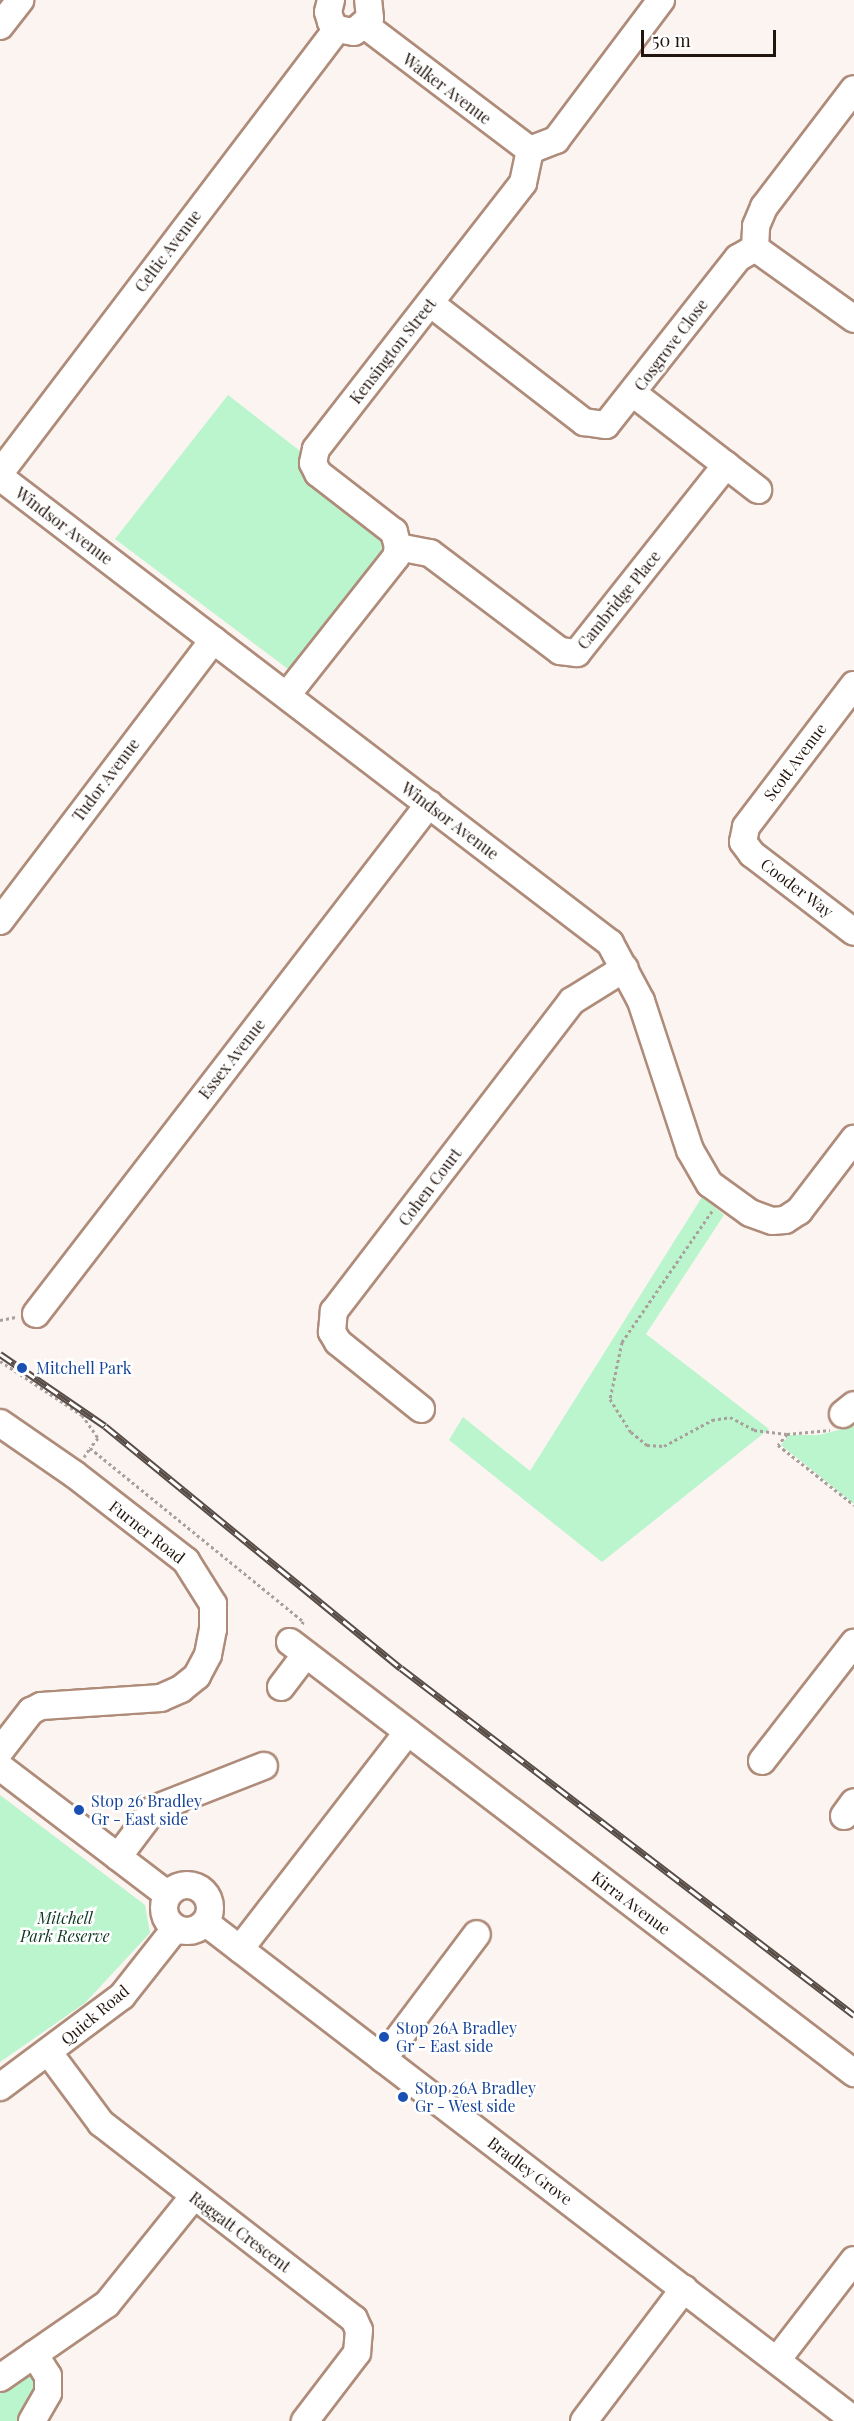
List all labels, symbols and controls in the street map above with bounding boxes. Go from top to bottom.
scale bar [644,18,779,56]
text: 50 m [652,28,691,52]
street label: Walker Avenue [399,49,495,129]
street label: Celtic Avenue [131,206,205,296]
street label: Kensington Street [346,294,440,408]
street label: Cosgrove Close [630,295,712,395]
street label: Windsor Avenue [11,483,117,569]
street label: Cambridge Place [573,547,665,653]
street label: Scott Avenue [759,719,831,805]
street label: Tudor Avenue [68,734,144,826]
street label: Windsor Avenue [397,778,503,864]
street label: Cooder Way [757,854,837,922]
street label: Essex Avenue [195,1015,269,1103]
street label: Cohen Court [394,1144,466,1230]
place label: Mitchell Park [36,1358,132,1378]
marker: Mitchell Park [13,1359,31,1377]
street label: Furner Road [105,1497,189,1567]
place label: Stop 26 Bradley Gr - East side [91,1791,202,1829]
marker: Stop 26 Bradley Gr - East side [72,1803,86,1817]
street label: Kirra Avenue [588,1867,674,1939]
park label: Mitchell Park Reserve [20,1908,110,1946]
street label: Quick Road [57,1981,133,2049]
place label: Stop 26A Bradley Gr - East side [396,2018,517,2056]
marker: Stop 26A Bradley Gr - East side [377,2030,391,2044]
place label: Stop 26A Bradley Gr - West side [415,2078,536,2116]
marker: Stop 26A Bradley Gr - West side [396,2090,410,2104]
street label: Bradley Grove [484,2133,576,2209]
street label: Raggatt Crescent [186,2188,294,2276]

